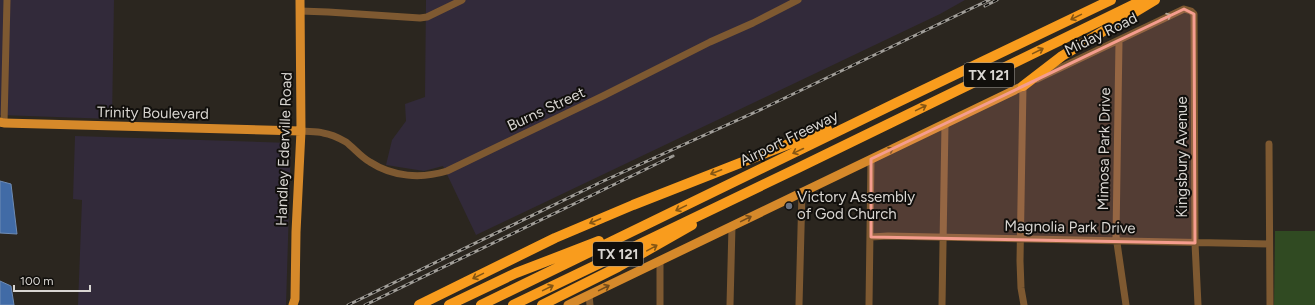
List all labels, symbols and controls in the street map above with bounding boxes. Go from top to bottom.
street label: Miday Road [1062,9,1140,59]
one-way arrow [1160,13,1172,20]
one-way arrow [1070,14,1082,21]
one-way arrow [1032,47,1044,54]
road number: TX 121 [964,63,1014,87]
street label: Handley Ederville Road [272,72,296,226]
street label: Burns Street [504,83,588,135]
street label: Mimosa Park Drive [1094,87,1114,211]
street label: Kingsbury Avenue [1173,96,1191,218]
street label: Trinity Boulevard [97,103,209,123]
one-way arrow [915,104,927,111]
street label: Airport Freeway [737,106,841,170]
one-way arrow [882,147,894,154]
one-way arrow [792,148,804,155]
one-way arrow [710,169,722,177]
place label: Victory Assembly of God Church [797,188,915,223]
marker: Victory Assembly of God Church [784,201,794,211]
one-way arrow [675,205,687,212]
one-way arrow [740,215,752,222]
one-way arrow [590,217,602,225]
street label: Magnolia Park Drive [1004,217,1136,237]
road number: TX 121 [593,242,643,266]
one-way arrow [645,244,657,252]
scale bar [14,267,90,293]
one-way arrow [472,273,484,280]
text: 100 m [20,274,54,288]
one-way arrow [542,284,554,291]
one-way arrow [597,284,609,291]

